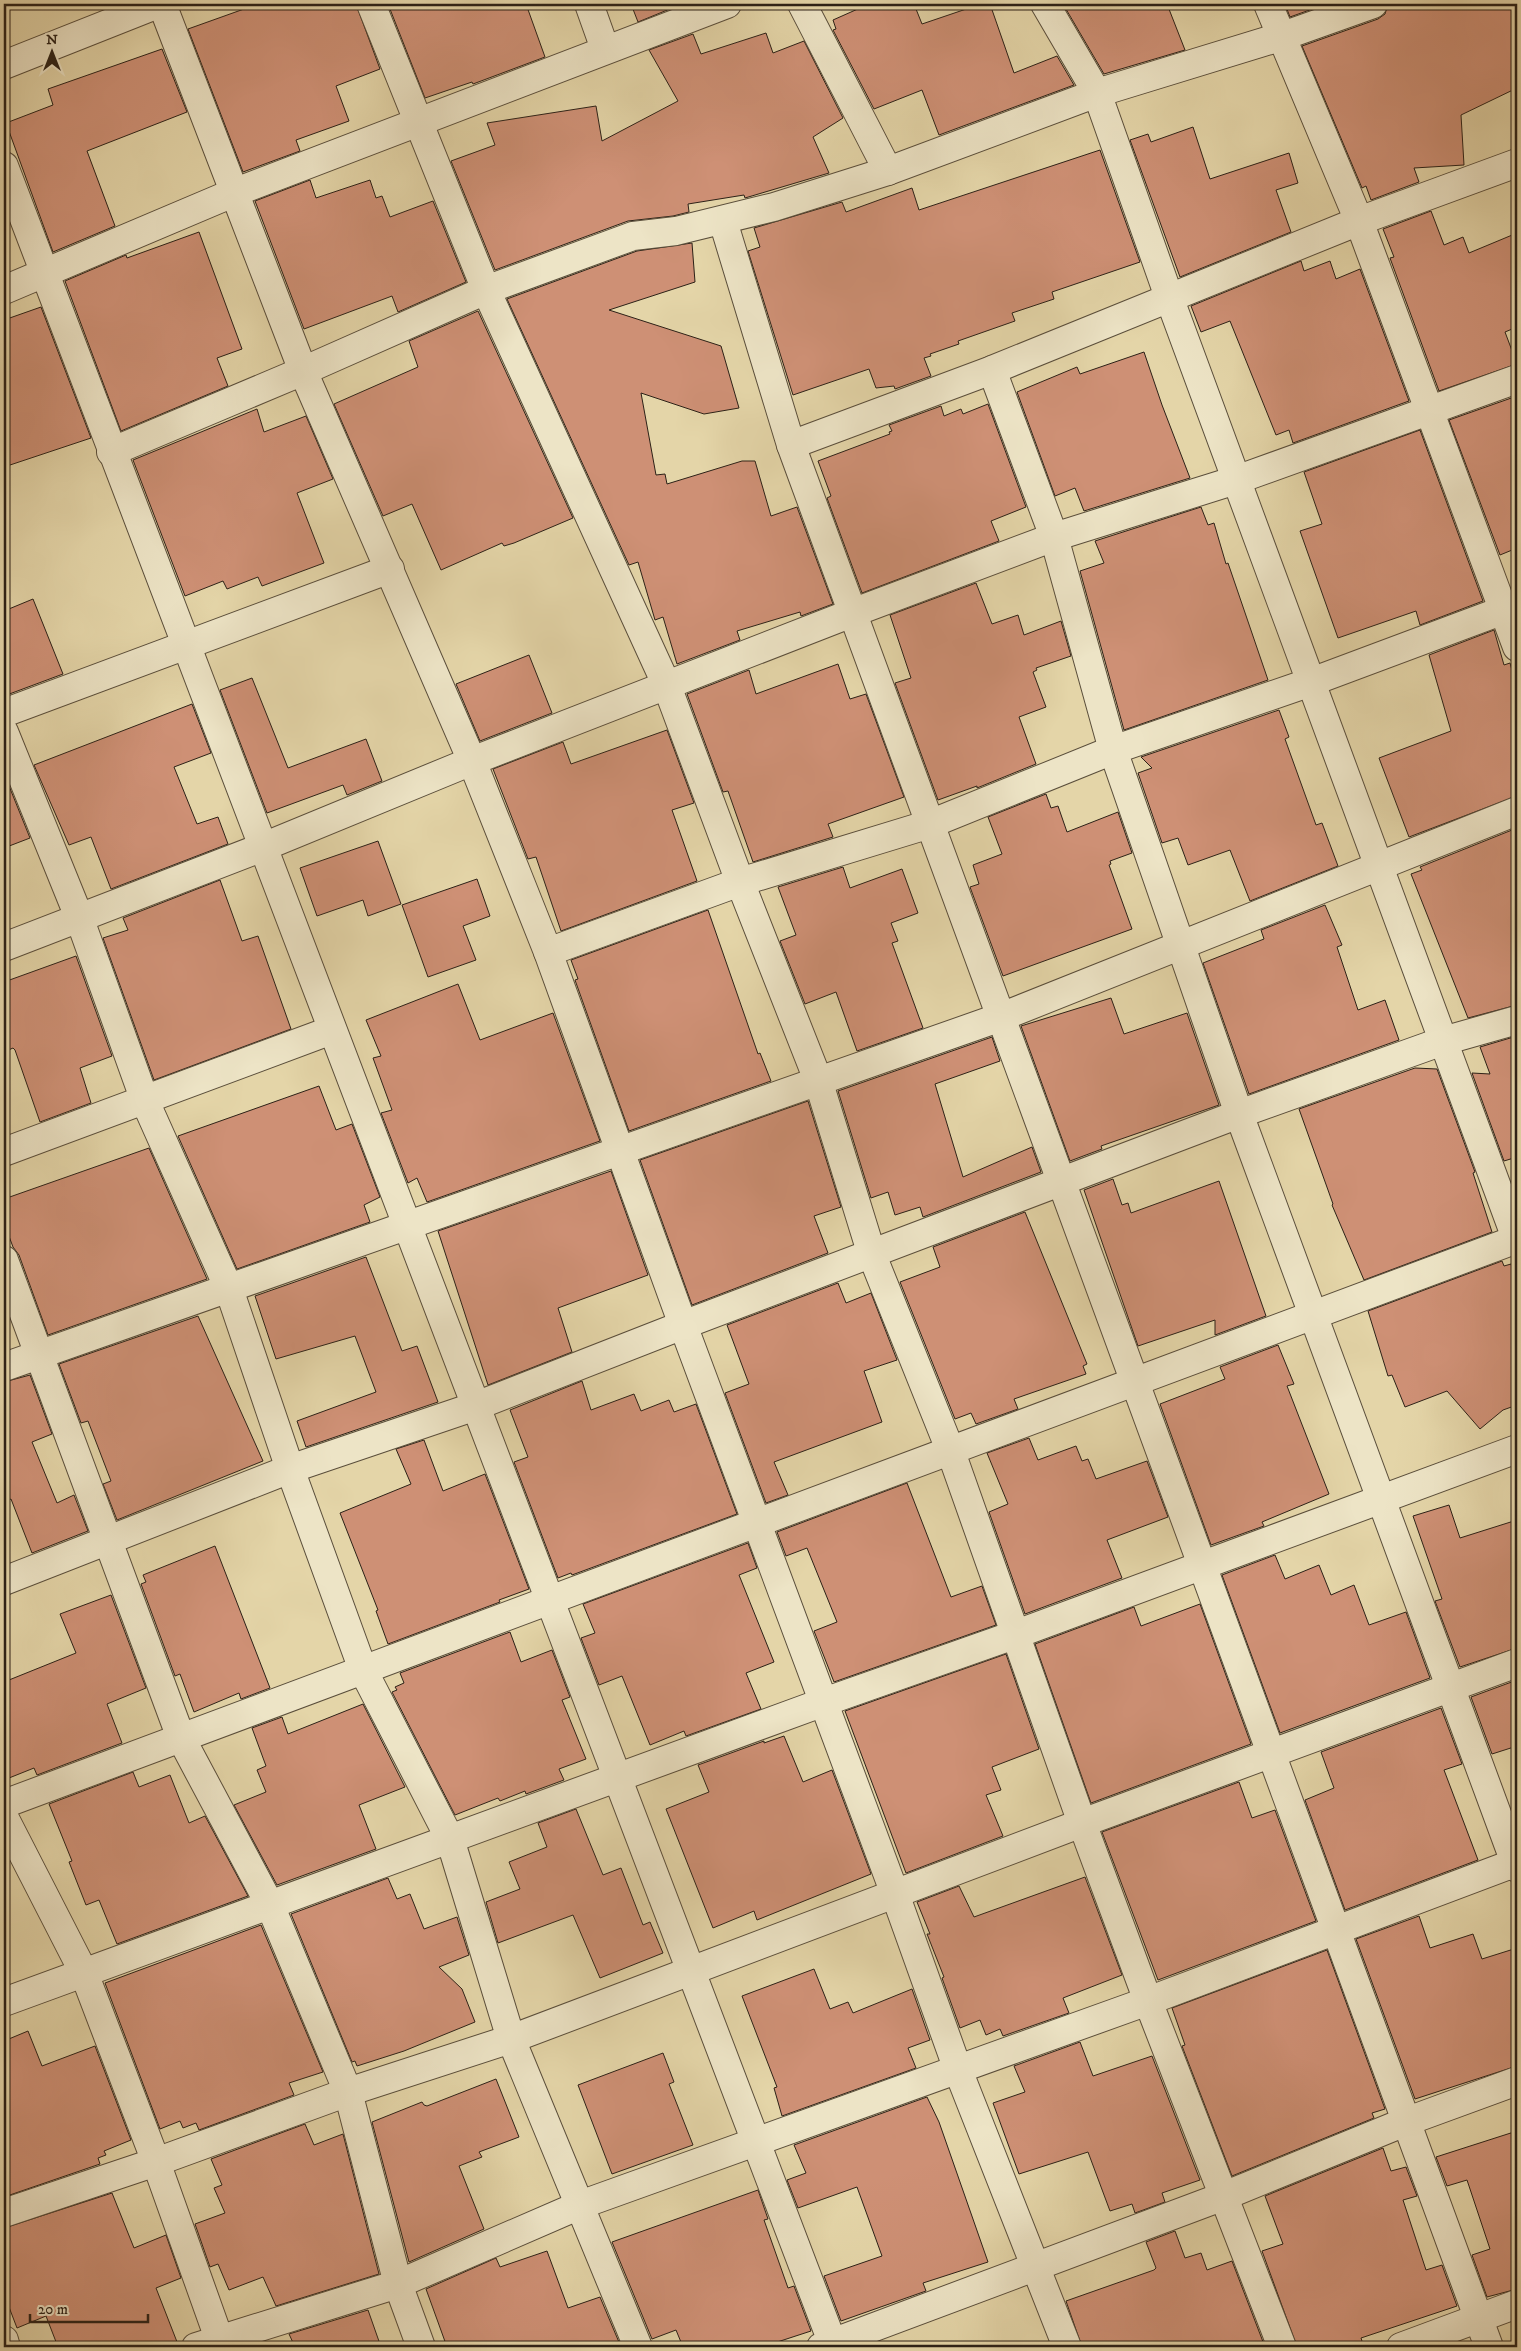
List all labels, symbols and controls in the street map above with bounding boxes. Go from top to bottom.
north arrow [28,28,78,78]
text: N [46,31,58,49]
scale bar [30,2291,148,2323]
text: 20 m [38,2300,68,2319]

